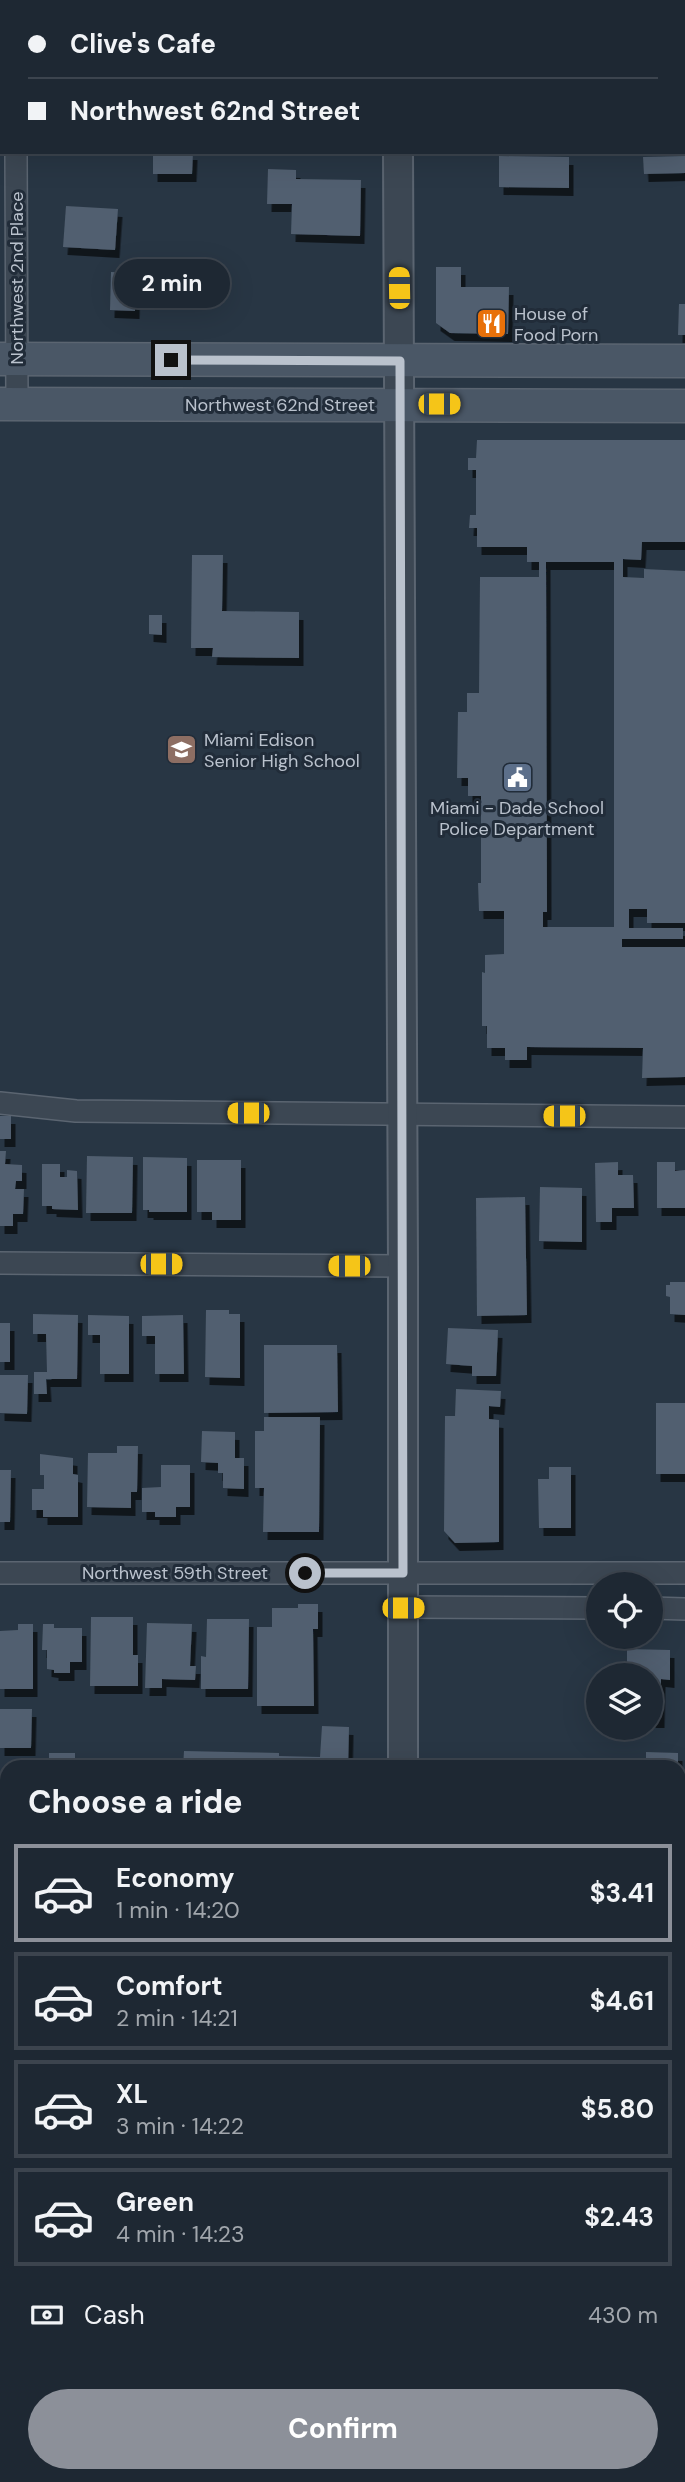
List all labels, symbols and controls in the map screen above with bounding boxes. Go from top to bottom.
text: Clive's Cafe [70,27,216,61]
text: Northwest 62nd Street [70,94,360,128]
street label: Northwest 2nd Place [5,192,29,364]
callout: 2 min [113,258,229,308]
car [389,267,410,309]
text: 2 min [142,268,202,298]
place label: House of Food Porn [514,302,598,347]
restaurant icon: House of Food Porn [474,307,508,341]
route end [155,344,187,376]
street label: Northwest 62nd Street [185,393,375,417]
car [419,394,461,415]
place label: Miami Edison Senior High School [204,728,360,773]
school or university icon: Miami Edison Senior High School [164,733,198,767]
public building icon: Miami - Dade School Police Department [500,760,534,794]
place label: Miami - Dade School Police Department [430,796,604,841]
car [228,1103,270,1124]
car [544,1106,586,1127]
car [141,1254,183,1275]
car [329,1256,371,1277]
route start [289,1557,321,1589]
street label: Northwest 59th Street [82,1561,268,1585]
map controls [586,1572,663,1740]
button: locate [586,1572,663,1649]
car [383,1598,425,1619]
button: layers [586,1663,663,1740]
text: Choose a ride [28,1781,243,1823]
text: Economy [116,1861,234,1895]
icon: car [32,1862,95,1925]
text: $3.41 [590,1876,654,1910]
text: 1 min · 14:20 [116,1895,240,1925]
text: Comfort [116,1969,222,2003]
icon: car [32,1970,95,2033]
text: $4.61 [590,1984,654,2018]
text: 2 min · 14:21 [116,2003,238,2033]
text: XL [116,2077,148,2111]
icon: car [32,2078,95,2141]
text: $5.80 [581,2092,654,2126]
text: 3 min · 14:22 [116,2111,244,2141]
text: Green [116,2185,194,2219]
icon: car [32,2186,95,2249]
text: $2.43 [584,2200,654,2234]
text: 4 min · 14:23 [116,2219,245,2249]
icon: cash [28,2296,66,2334]
text: Cash [84,2298,145,2332]
text: 430 m [588,2300,658,2330]
button: Confirm [28,2389,658,2469]

